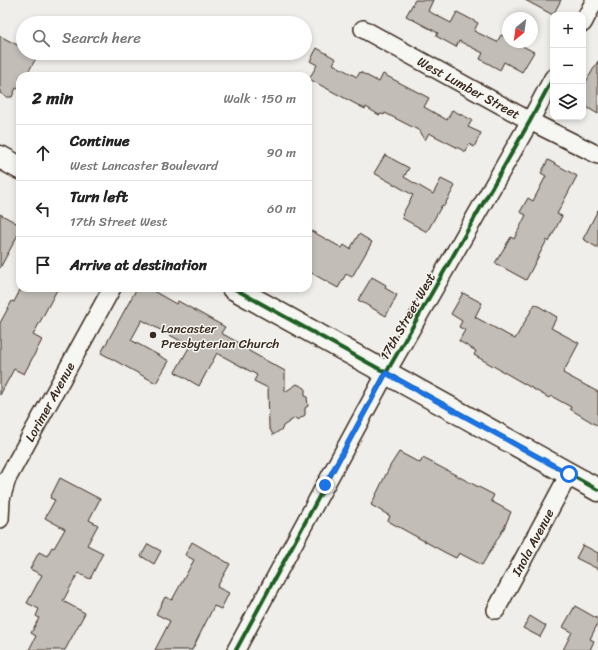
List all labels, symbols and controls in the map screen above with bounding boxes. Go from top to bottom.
north arrow [502,12,538,48]
map controls [550,12,586,120]
button: + [550,12,586,48]
search box [16,16,312,60]
text: Search here [62,25,141,51]
icon: search [30,27,52,49]
button: − [550,48,586,84]
street label: West Lumber Street [413,50,525,126]
text: 2 min [32,83,73,113]
button: layers [550,84,586,120]
text: Walk · 150 m [223,87,296,110]
text: Continue [70,128,130,154]
text: 90 m [266,141,296,164]
icon: ahead [32,142,54,164]
text: West Lancaster Boulevard [70,154,218,177]
text: Turn left [70,184,128,210]
text: 60 m [267,197,296,220]
icon: left [32,198,54,220]
text: 17th Street West [70,210,167,233]
text: Arrive at destination [70,252,207,278]
icon: arrive [32,254,54,276]
street label: 17th Street West [373,268,442,364]
place label: Lancaster Presbyterian Church [161,317,279,355]
marker: Lancaster Presbyterian Church [148,330,158,340]
street label: Lorimer Avenue [19,358,81,446]
route start [560,465,578,483]
route end [316,476,334,494]
street label: Inola Avenue [505,504,561,581]

